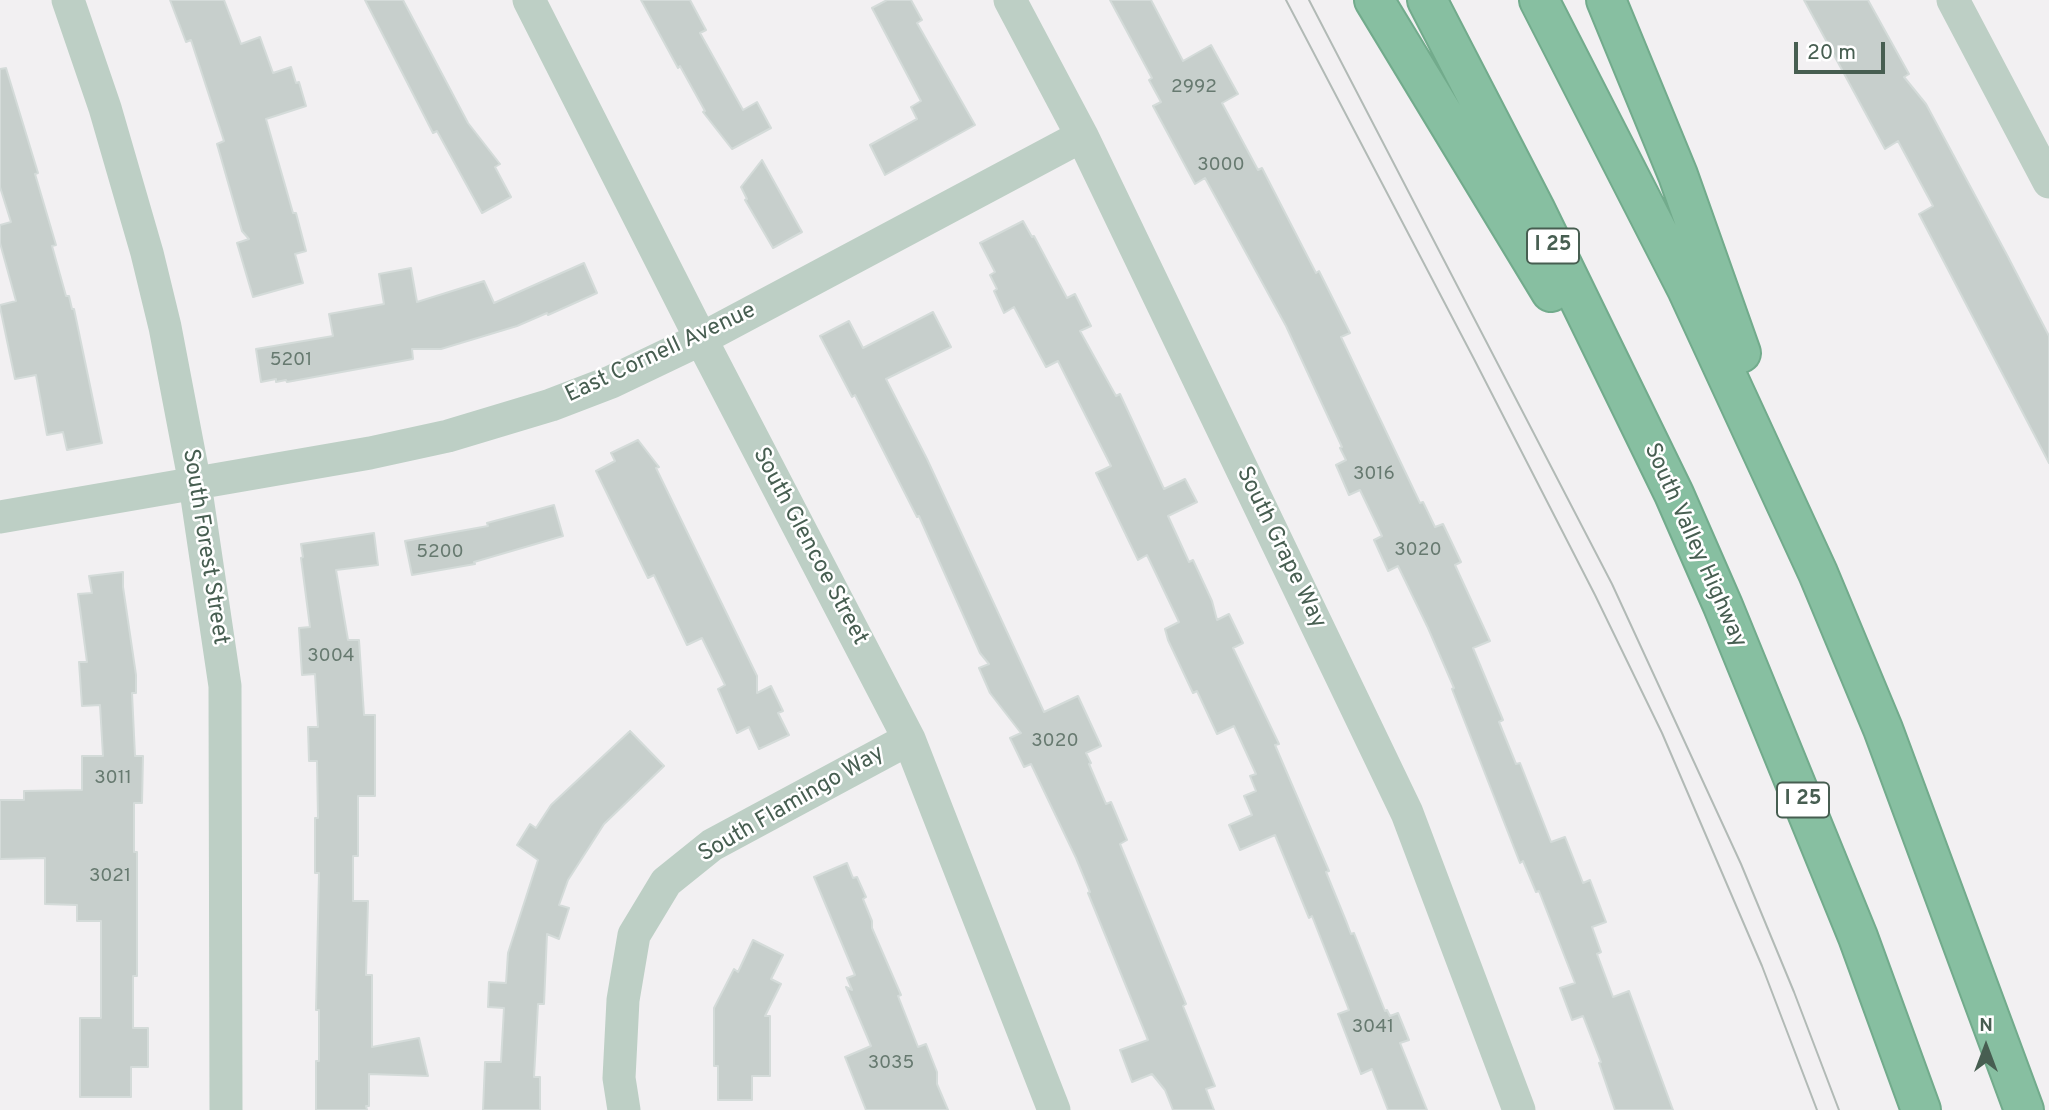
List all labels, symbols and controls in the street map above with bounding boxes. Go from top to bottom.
scale bar [1797,28,1888,72]
text: 20 m [1807,40,1856,67]
house number: 2992 [1171,77,1217,99]
house number: 3000 [1197,155,1245,177]
road number: I 25 [1527,229,1579,264]
street label: East Cornell Avenue [561,298,761,410]
house number: 5201 [270,350,312,372]
street label: South Valley Highway [1636,440,1752,652]
street label: South Glencoe Street [745,444,873,650]
street label: South Forest Street [175,447,233,647]
street label: South Grape Way [1229,463,1331,633]
house number: 3016 [1353,464,1395,486]
house number: 3020 [1394,540,1442,562]
house number: 5200 [416,542,464,564]
house number: 3004 [307,646,355,668]
house number: 3020 [1031,731,1079,753]
street label: South Flamingo Way [694,741,890,869]
house number: 3011 [94,768,132,790]
road number: I 25 [1777,782,1829,818]
house number: 3021 [89,866,131,888]
north arrow [1951,1012,2021,1082]
text: N [1979,1014,1993,1038]
house number: 3041 [1352,1017,1394,1039]
house number: 3035 [868,1053,914,1075]

